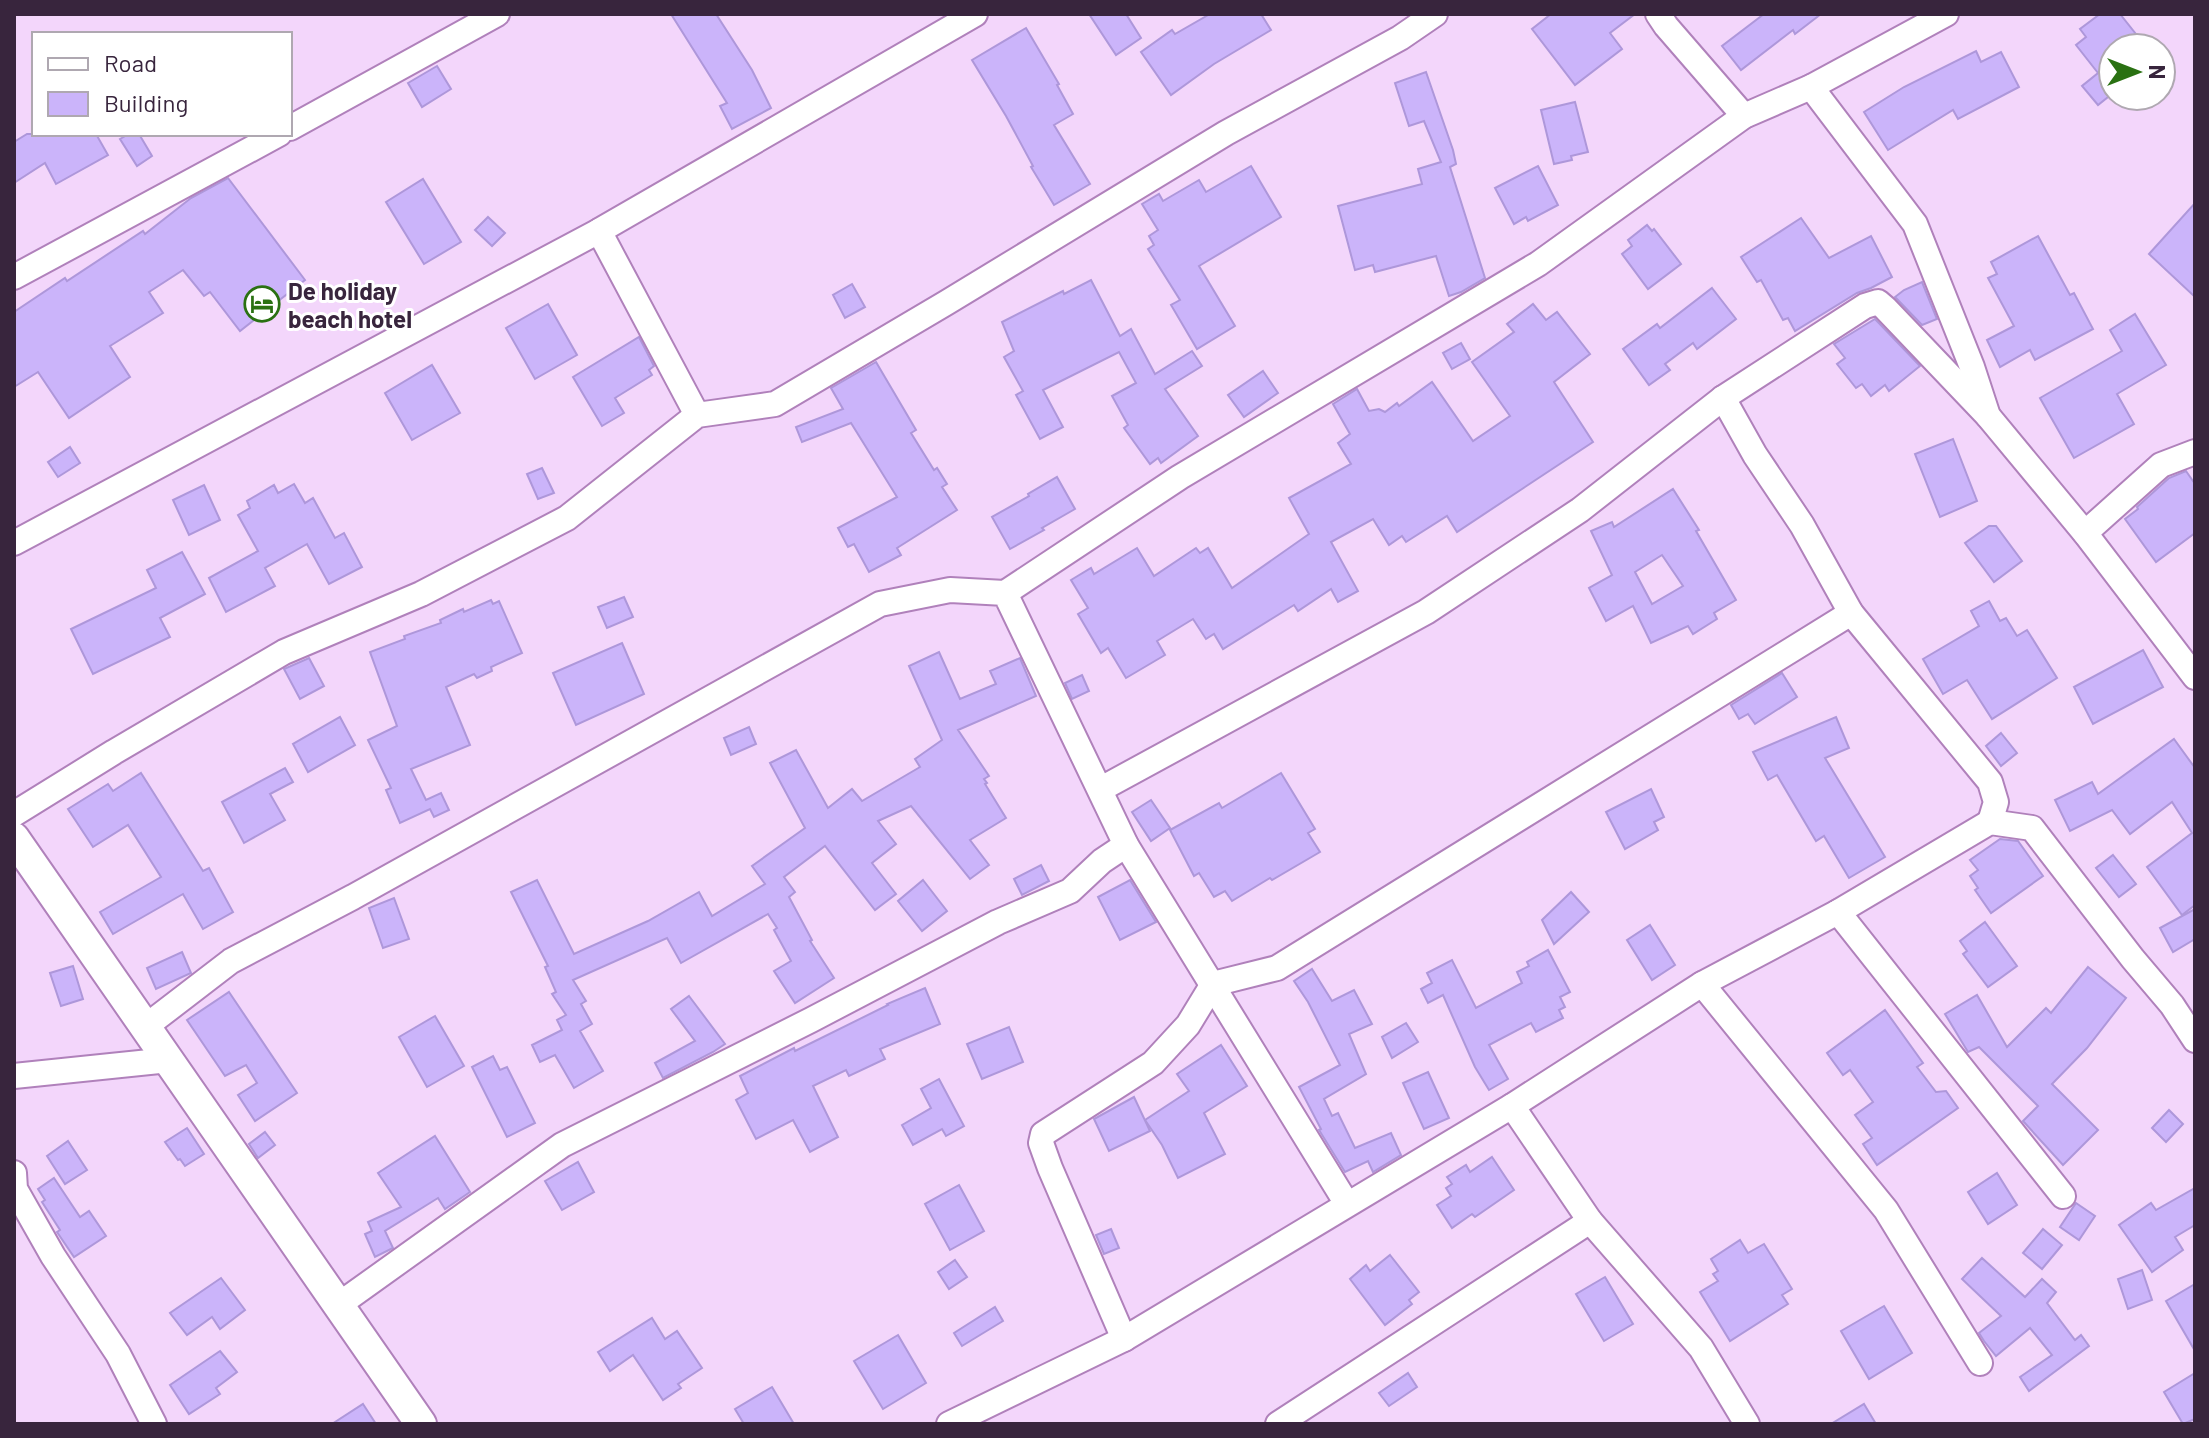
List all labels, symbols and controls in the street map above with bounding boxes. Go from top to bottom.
legend [32,32,292,136]
north arrow [2097,32,2177,112]
text: Road [104,48,157,77]
text: N [2145,65,2171,79]
text: Building [104,88,188,117]
place label: De holiday beach hotel [288,276,412,333]
hotel icon: De holiday beach hotel [243,285,281,323]

